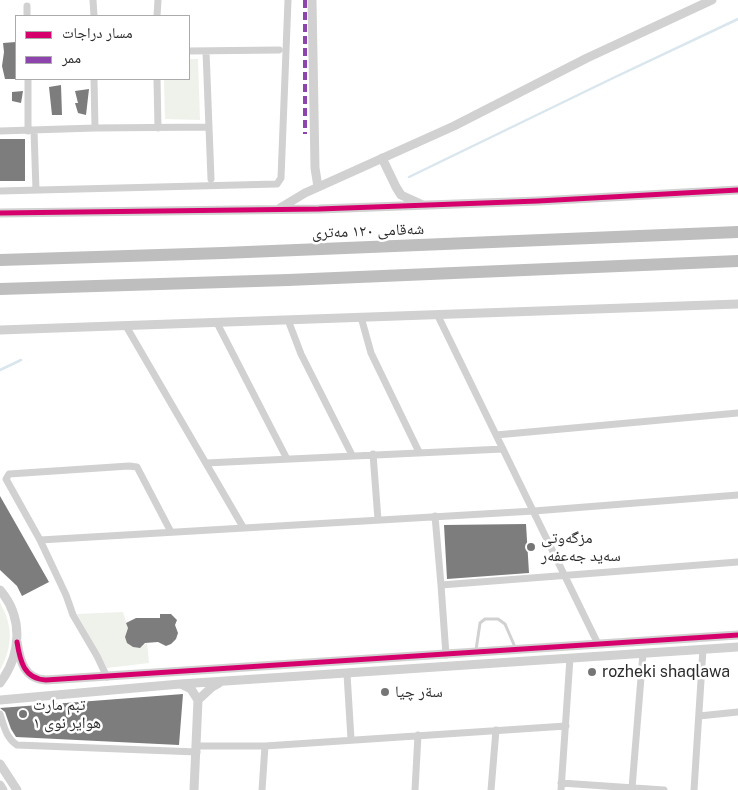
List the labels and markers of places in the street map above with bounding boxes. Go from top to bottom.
place label: مزگەوتی سەید جەعفەر [541,528,621,566]
marker: مزگەوتی سەید جەعفەر [525,541,537,553]
place label: rozheki shaqlawa [602,662,730,682]
marker: rozheki shaqlawa [586,666,598,678]
place label: سةر چيا [395,682,443,702]
marker: سةر چيا [379,686,391,698]
place label: تبم مارت هواير نوى ١ [33,695,101,733]
marker: تبم مارت هواير نوى ١ [17,708,29,720]

